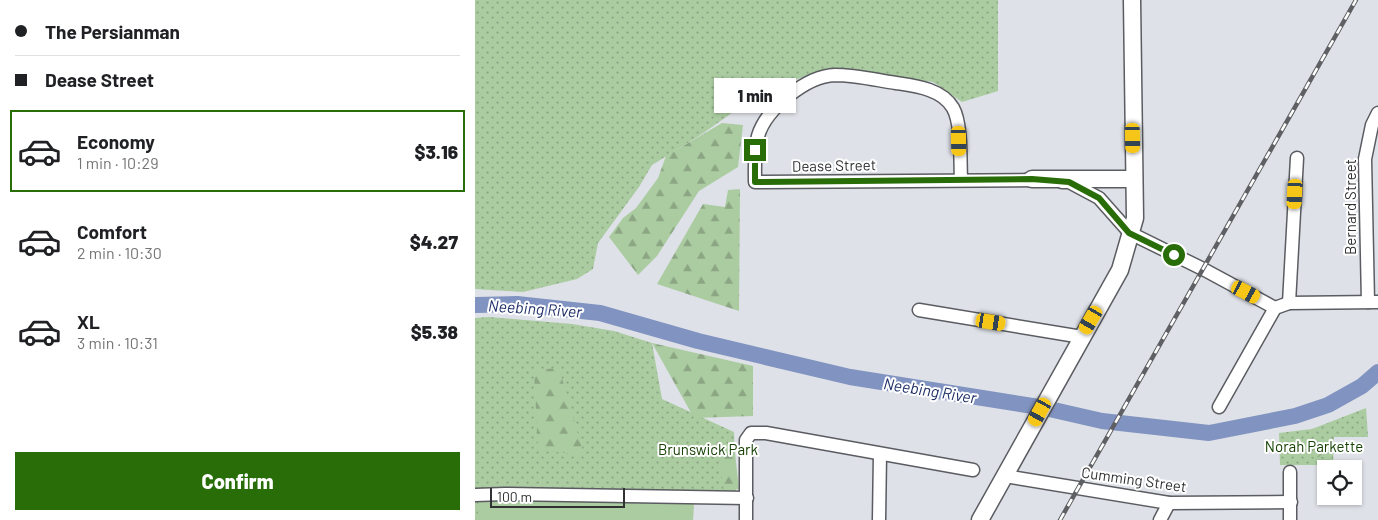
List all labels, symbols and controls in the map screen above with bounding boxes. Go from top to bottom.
text: The Persianman [45,20,180,43]
text: Dease Street [45,68,154,91]
callout: 1 min [714,78,796,112]
text: 1 min [737,86,773,105]
car [1125,123,1140,153]
car [951,126,966,156]
icon: car [17,129,62,174]
text: Economy [77,130,155,153]
route end [744,139,766,161]
text: $3.16 [414,140,458,163]
text: 1 min · 10:29 [77,153,158,172]
street label: Dease Street [792,155,876,175]
street label: Bernard Street [1341,159,1359,255]
car [1286,179,1303,209]
icon: car [17,219,62,264]
text: Comfort [77,220,147,243]
text: $4.27 [410,230,458,253]
text: 2 min · 10:30 [77,243,162,262]
route start [1163,244,1185,266]
car [1229,278,1262,306]
water label: Neebing River [488,295,584,321]
car [1077,303,1104,337]
icon: car [17,309,62,354]
text: XL [77,310,100,333]
car [975,312,1006,332]
text: $5.38 [411,320,458,343]
text: 3 min · 10:31 [77,333,158,352]
water label: Neebing River [882,373,979,407]
car [1026,395,1053,429]
park label: Norah Parkette [1265,437,1363,455]
park label: Brunswick Park [658,440,759,458]
button: Confirm [15,452,460,510]
map controls [1317,460,1362,505]
button: locate [1317,460,1362,505]
street label: Cumming Street [1080,463,1188,495]
scale bar [490,485,625,508]
text: 100 m [497,488,532,505]

